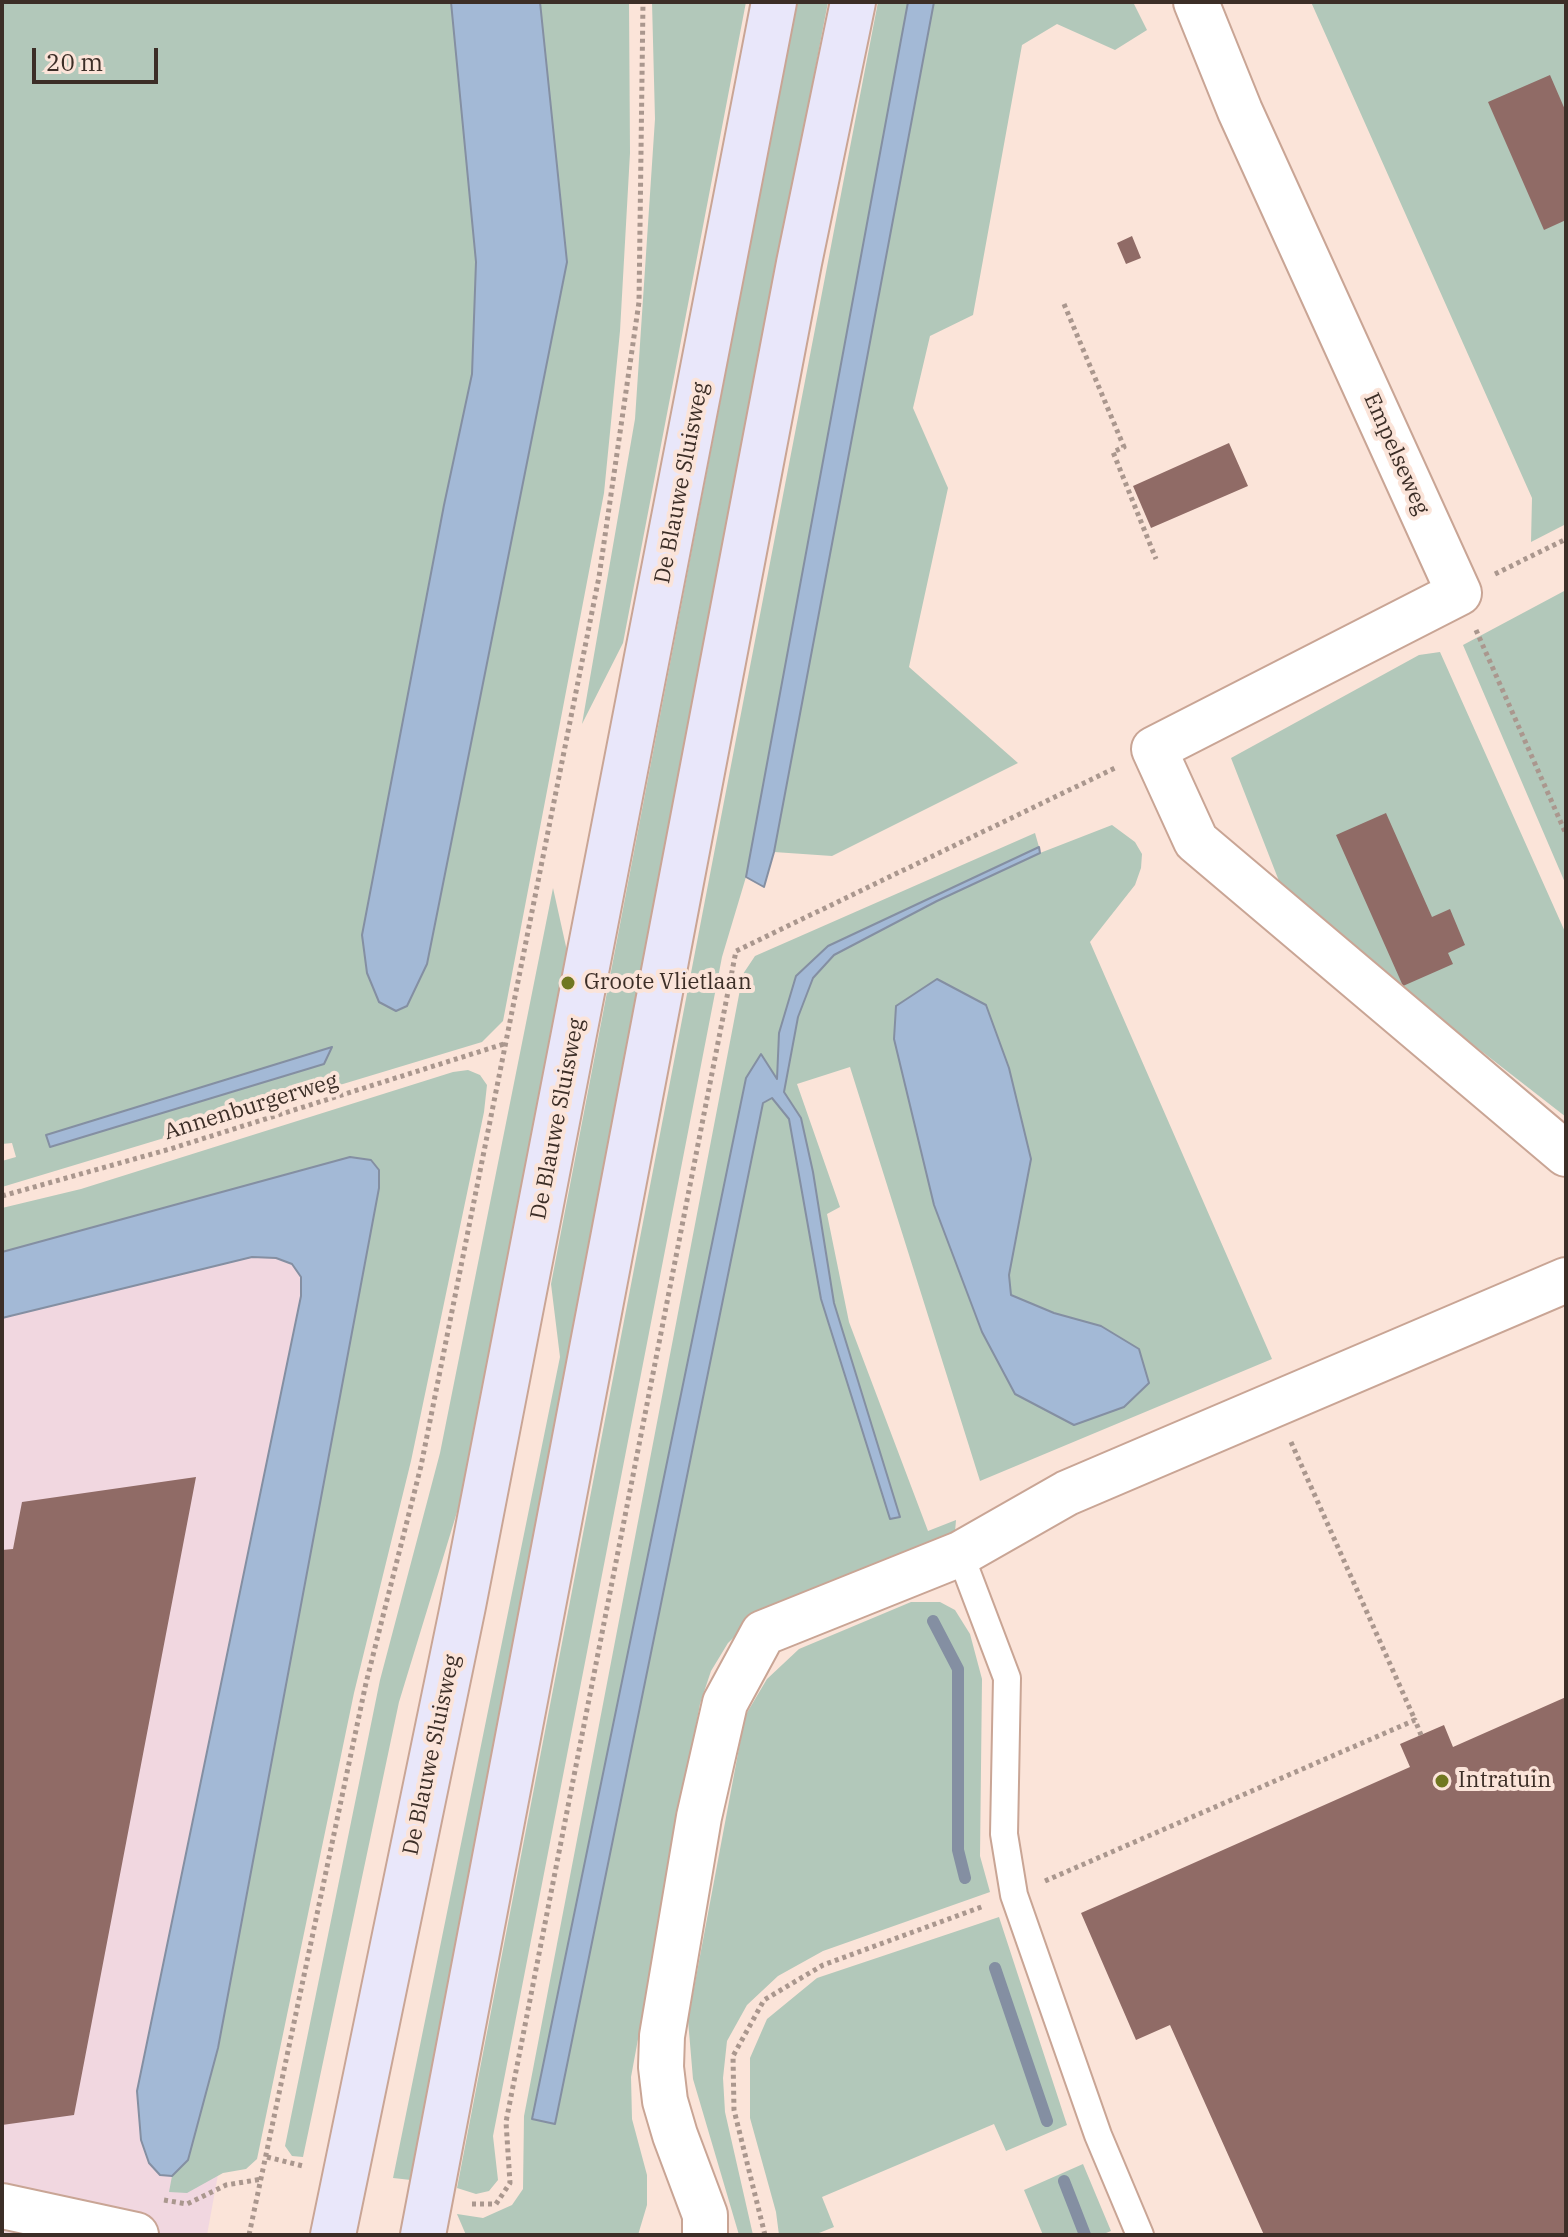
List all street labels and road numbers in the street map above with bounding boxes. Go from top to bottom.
street label: De Blauwe Sluisweg [650,380,714,586]
street label: Empelseweg [1357,389,1435,519]
street label: De Blauwe Sluisweg [526,1016,590,1222]
street label: Annenburgerweg [161,1068,341,1146]
street label: De Blauwe Sluisweg [398,1652,466,1858]

